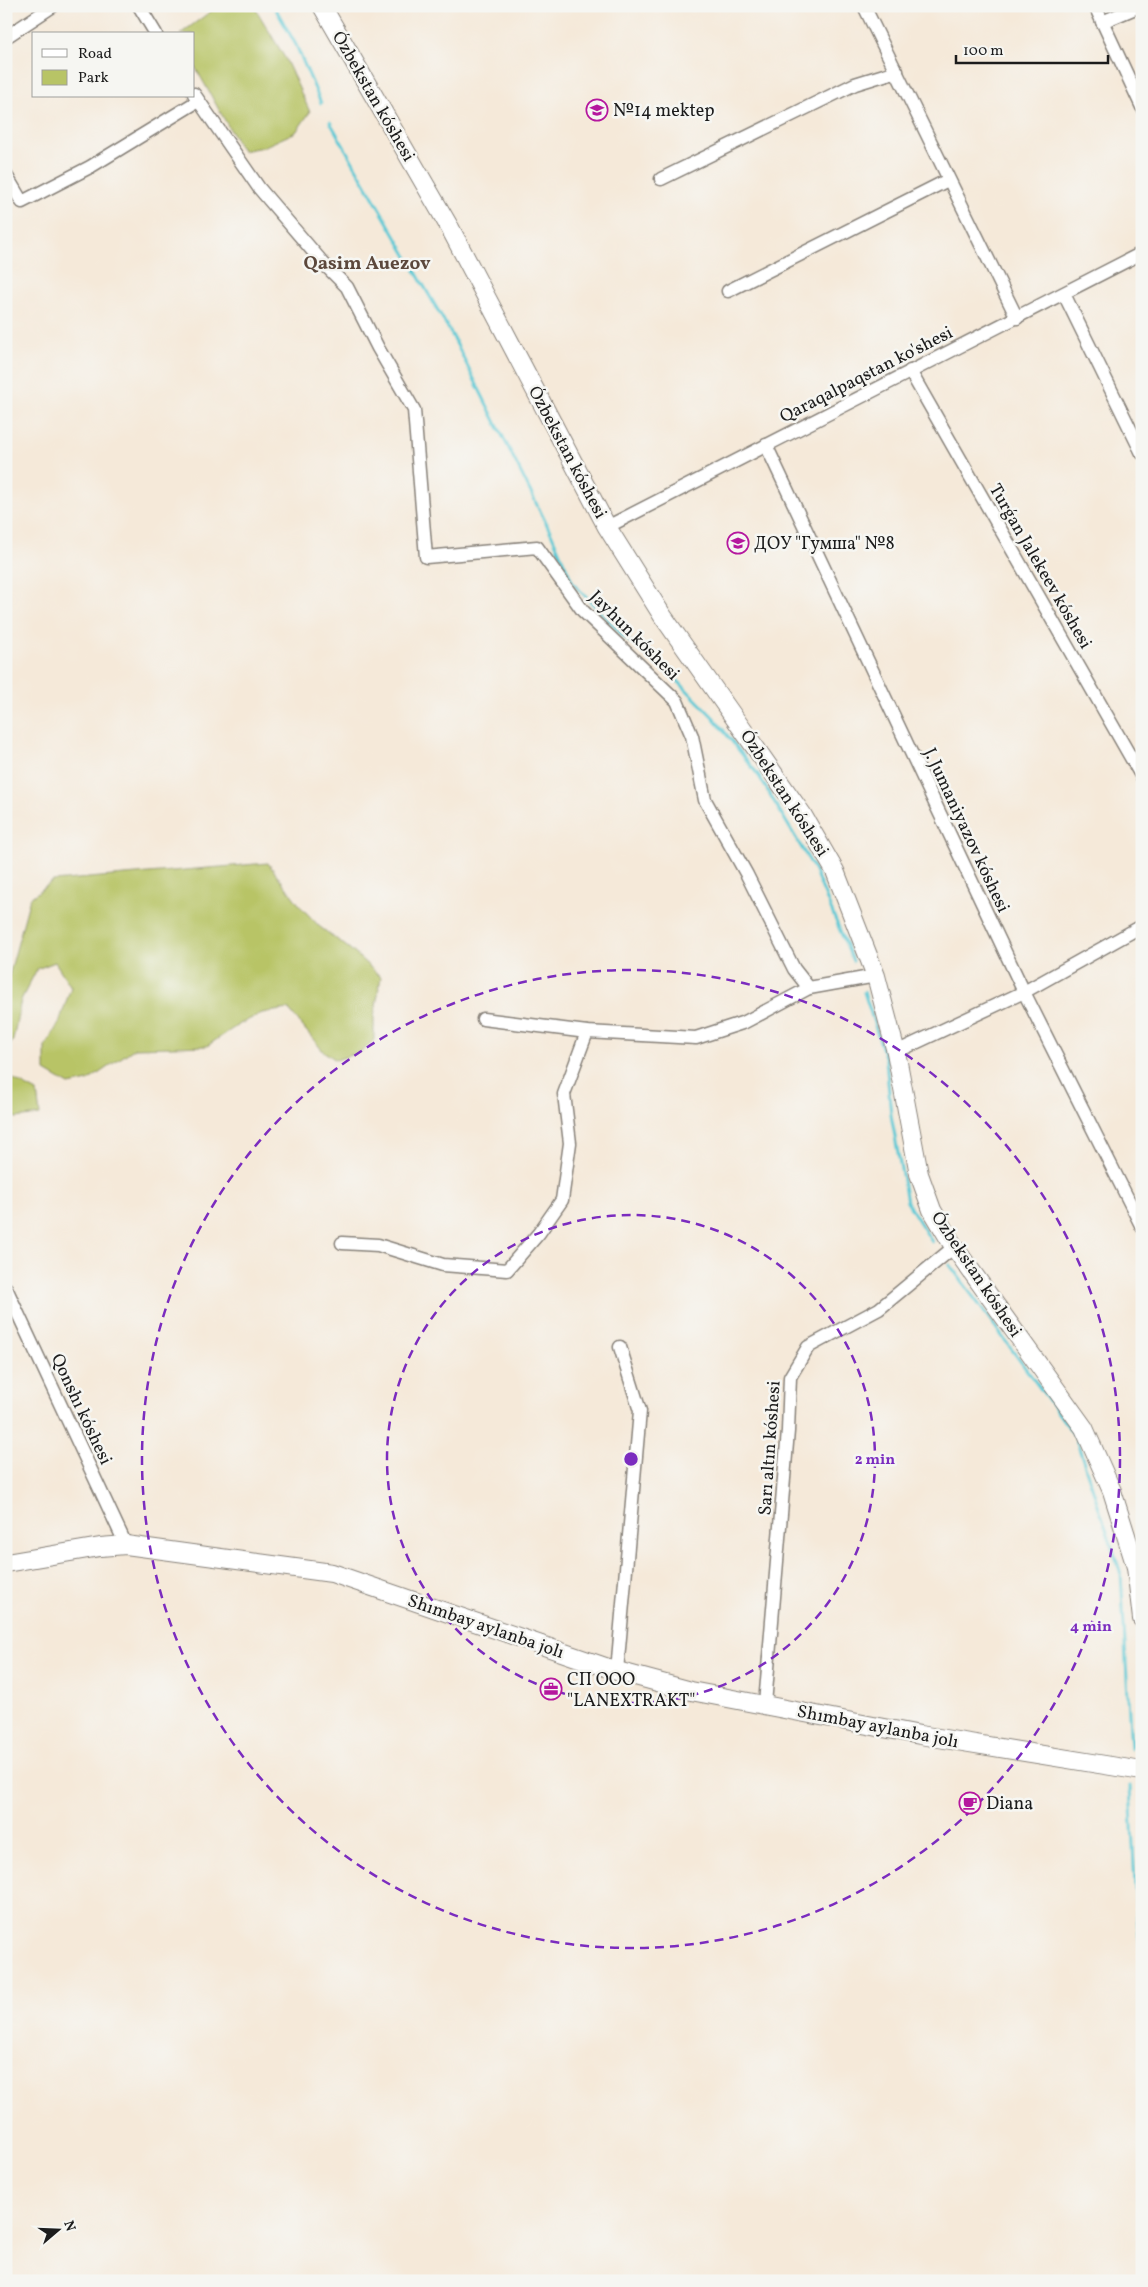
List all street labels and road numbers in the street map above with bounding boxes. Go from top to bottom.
street label: Ózbekstan kóshesi [325,27,420,167]
street label: Qaraqalpaqstan ko'shesi [776,321,957,430]
street label: Ózbekstan kóshesi [521,382,612,523]
street label: Turǵan Jalekeev kóshesi [982,480,1097,654]
street label: Jayhun kóshesi [583,585,685,687]
street label: Ózbekstan kóshesi [733,725,834,862]
street label: J. Jumaniyazov kóshesi [916,744,1015,917]
street label: Ózbekstan kóshesi [924,1207,1027,1343]
street label: Qonshı kóshesi [44,1350,117,1469]
street label: Sarı altın kóshesi [753,1380,788,1516]
street label: Shımbay aylanba jolı [404,1589,567,1666]
street label: Shımbay aylanba jolı [795,1700,961,1755]

